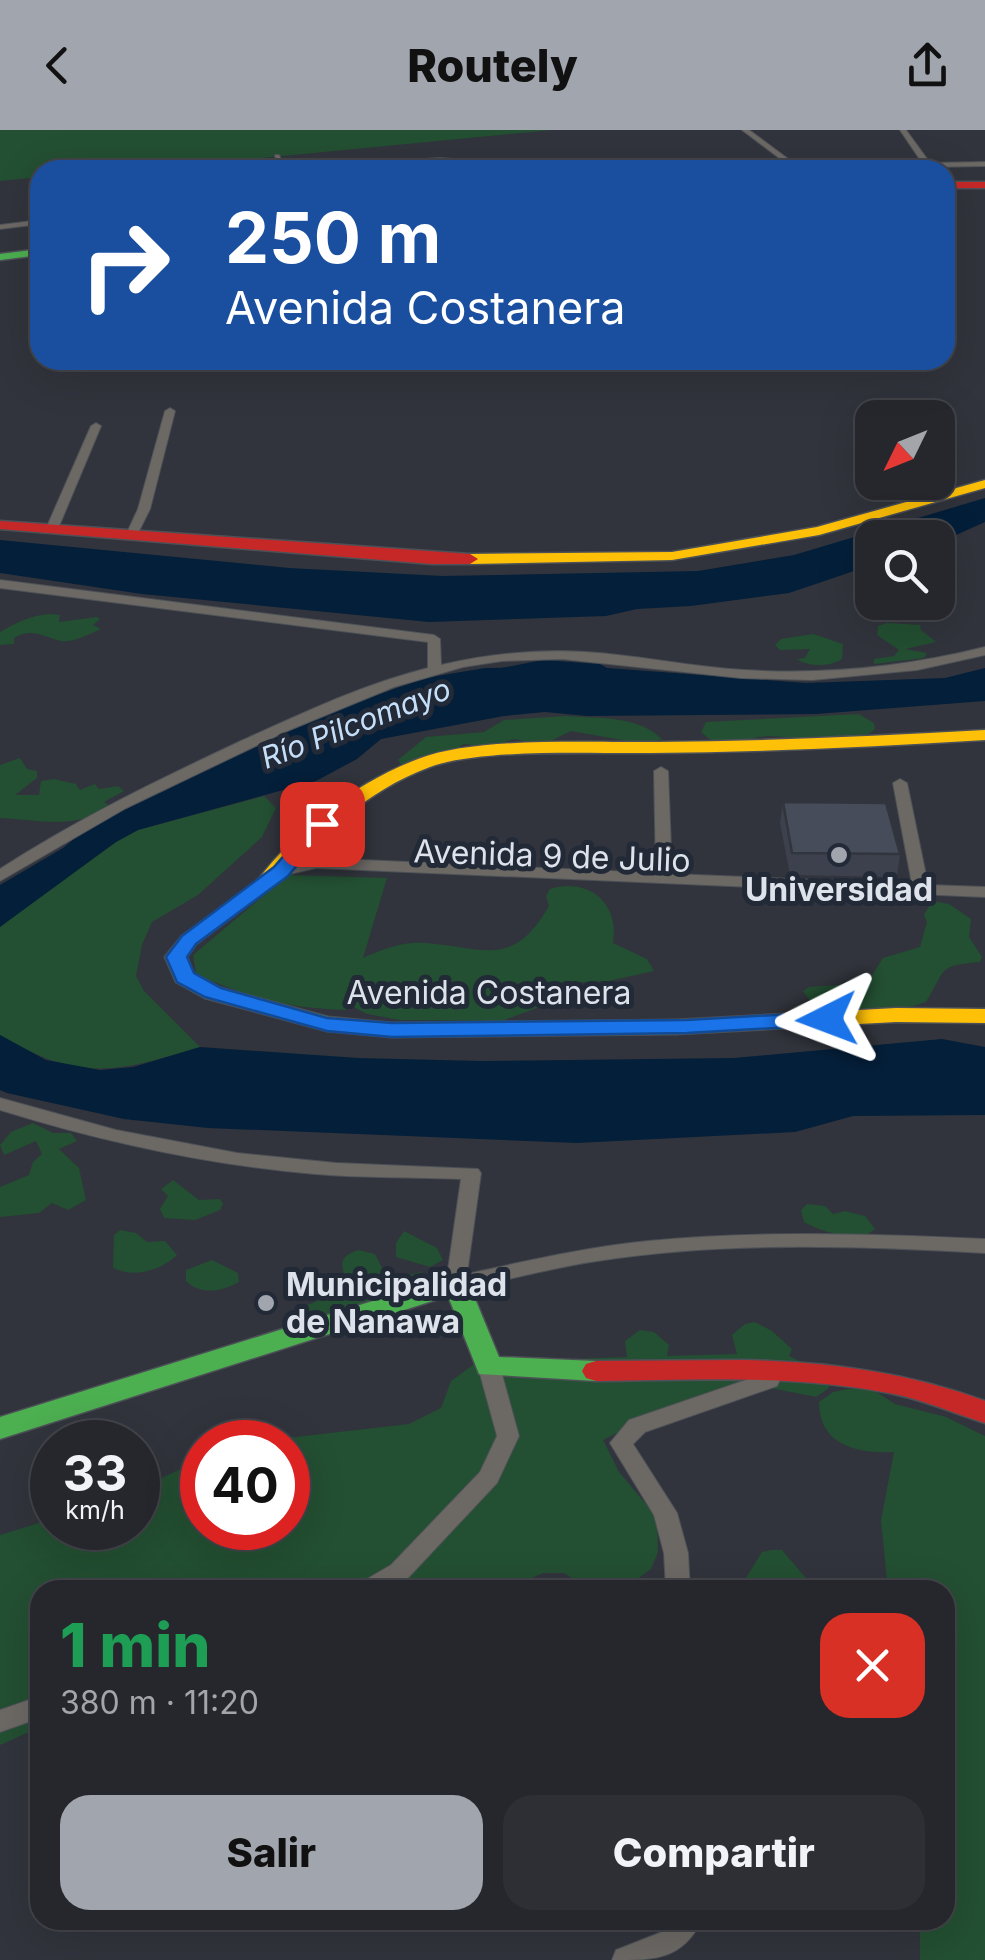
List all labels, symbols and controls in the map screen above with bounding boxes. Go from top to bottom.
icon: back [30,38,85,93]
text: Routely [407,38,578,93]
icon: share [900,38,955,93]
text: 250 m [225,195,442,280]
icon: right [60,200,190,330]
text: Avenida Costanera [225,280,625,335]
north arrow [855,400,955,500]
map controls [855,400,955,620]
button: search [855,520,955,620]
water label: Río Pilcomayo [256,670,456,776]
pin [280,782,365,867]
icon: arrive [295,797,350,852]
street label: Avenida 9 de Julio [413,831,691,880]
marker: Universidad [828,844,850,866]
place label: Universidad [745,870,933,909]
position arrow [775,967,879,1071]
street label: Avenida Costanera [347,973,631,1012]
place label: Municipalidad de Nanawa [286,1265,507,1341]
marker: Municipalidad de Nanawa [255,1292,277,1314]
speed limit sign: 40 [180,1420,310,1550]
text: 33 [63,1443,127,1503]
text: km/h [65,1495,125,1525]
text: 1 min [60,1609,210,1681]
button: close [820,1613,925,1718]
text: 380 m · 11:20 [60,1683,259,1722]
button: Salir [60,1795,483,1910]
button: Compartir [503,1795,925,1910]

